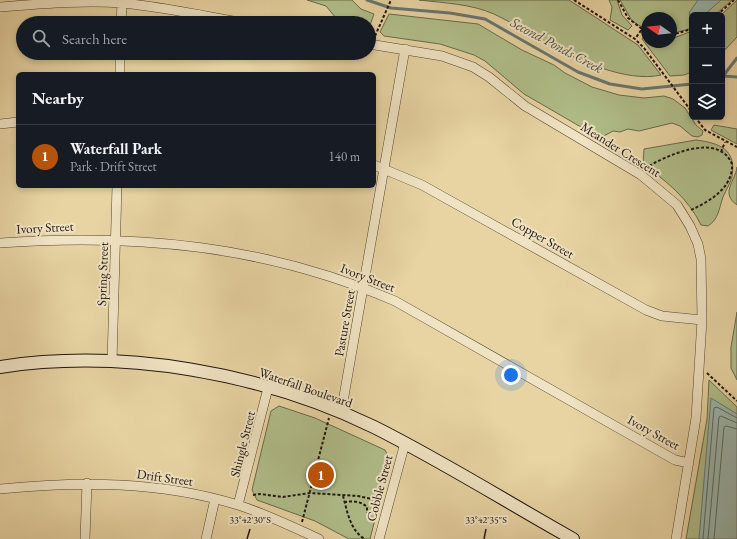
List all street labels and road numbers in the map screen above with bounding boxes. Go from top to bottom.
street label: Meander Crescent [578,118,664,181]
street label: Copper Street [508,213,577,262]
street label: Ivory Street [16,218,74,237]
street label: Spring Street [93,242,112,306]
street label: Ivory Street [338,259,398,296]
street label: Pasture Street [330,288,359,358]
street label: Waterfall Boulevard [257,364,355,412]
street label: Shingle Street [226,409,259,479]
street label: Ivory Street [625,411,683,454]
street label: Cobble Street [362,453,397,523]
street label: Drift Street [136,465,194,490]

